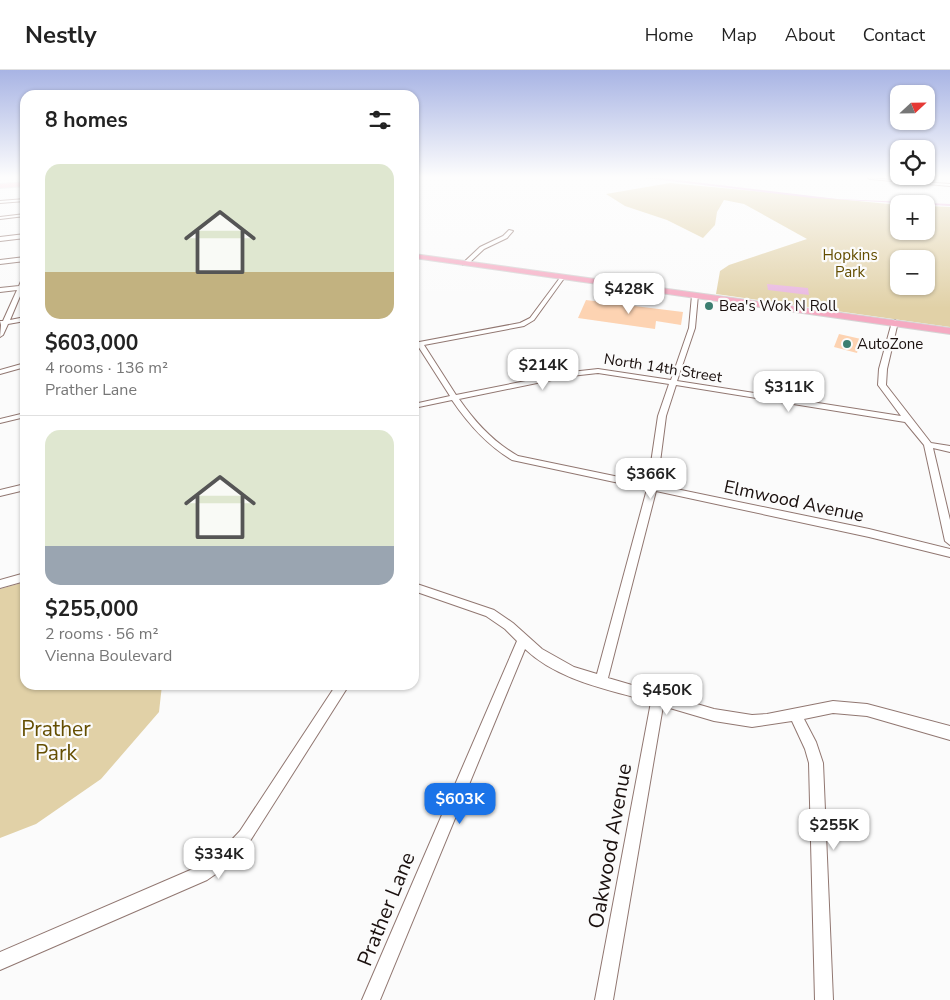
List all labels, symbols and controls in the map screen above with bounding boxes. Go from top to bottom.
text: Nestly [25,19,97,51]
text: Home [645,23,693,47]
text: Map [721,23,757,47]
text: About [785,23,835,47]
text: Contact [863,23,925,47]
north arrow [890,85,935,130]
map controls [890,85,935,295]
text: 8 homes [45,106,128,134]
icon: filters [366,106,394,134]
button: locate [890,140,935,185]
button: + [890,195,935,240]
icon: home [175,197,265,287]
park label: Hopkins Park [822,245,878,282]
button: − [890,250,935,295]
pin: $428K [594,272,664,315]
text: $428K [604,278,654,300]
place label: Bea's Wok N Roll [719,296,837,316]
marker: Bea's Wok N Roll [703,300,715,312]
text: $603,000 [45,329,138,357]
place label: AutoZone [857,334,923,354]
marker: AutoZone [841,338,853,350]
pin: $214K [508,348,578,391]
street label: North 14th Street [602,349,724,387]
text: $214K [518,354,568,376]
text: 4 rooms · 136 m² [45,357,168,379]
pin: $311K [754,370,824,413]
text: $311K [764,376,814,398]
text: Prather Lane [45,379,137,401]
pin: $366K [616,458,686,500]
icon: home [175,462,265,552]
text: $366K [626,463,676,485]
street label: Elmwood Avenue [722,474,866,528]
text: $255,000 [45,595,138,623]
text: 2 rooms · 56 m² [45,623,158,645]
text: Vienna Boulevard [45,645,172,667]
pin: $450K [632,674,702,716]
text: $450K [642,679,692,701]
park label: Prather Park [21,715,91,767]
street label: Oakwood Avenue [582,761,638,931]
pin: $603K [425,782,495,825]
text: $603K [435,788,485,810]
pin: $255K [799,808,869,851]
text: $255K [809,814,859,836]
pin: $334K [184,838,254,880]
text: $334K [194,843,244,865]
street label: Prather Lane [350,848,422,970]

